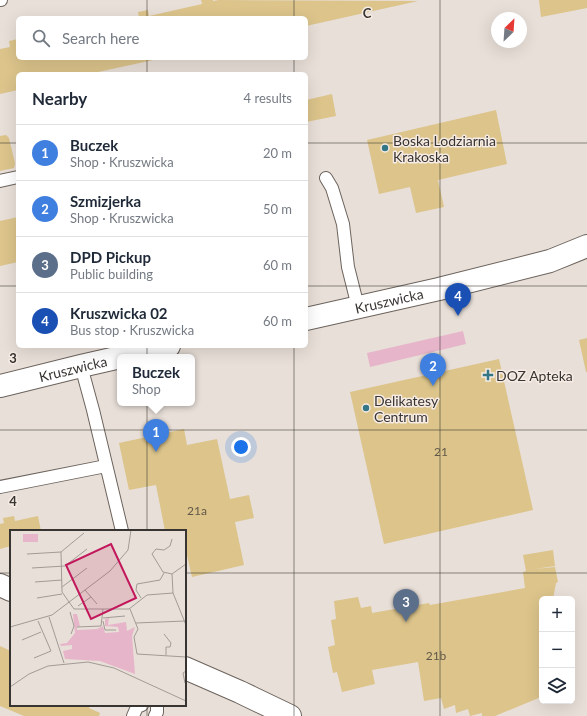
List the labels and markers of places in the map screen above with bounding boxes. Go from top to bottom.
place label: Boska Lodziarnia Krakoska [393,132,496,165]
marker: Boska Lodziarnia Krakoska [380,143,390,153]
pin: 4 [445,283,471,316]
pin: 2 [420,353,446,386]
place label: DOZ Apteka [496,367,573,384]
marker: DOZ Apteka [483,370,493,380]
place label: Delikatesy Centrum [374,392,439,425]
marker: Delikatesy Centrum [361,403,371,413]
pin: 1 [143,419,169,452]
pin: 3 [393,589,419,622]

